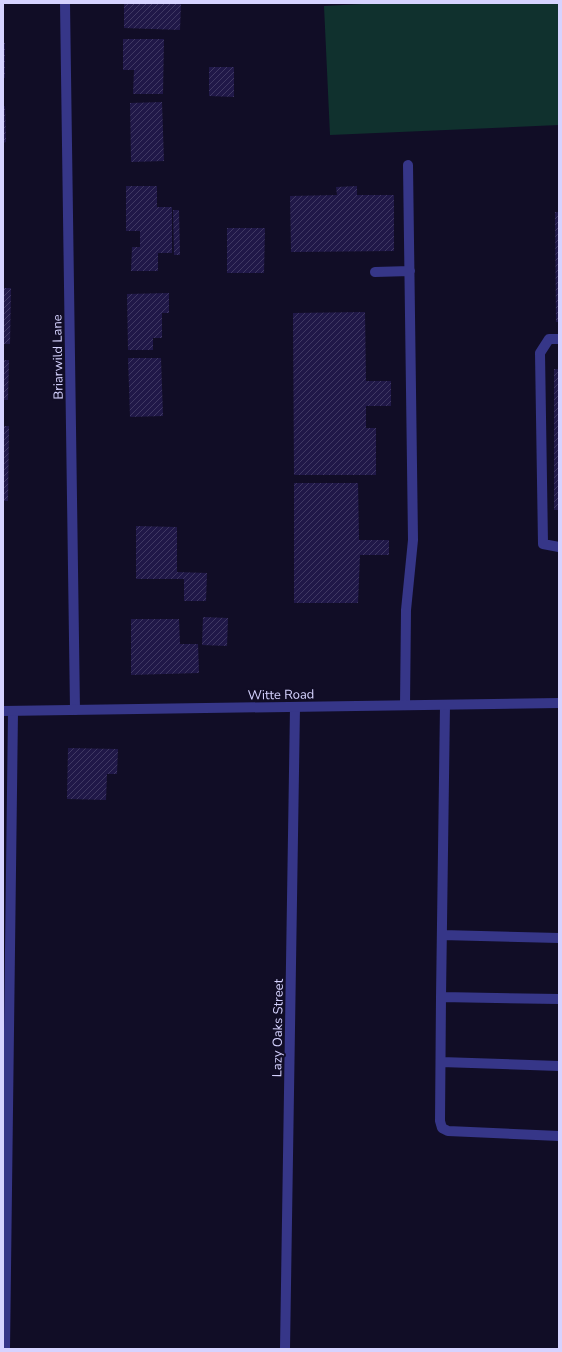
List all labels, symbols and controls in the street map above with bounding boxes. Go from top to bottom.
street label: Briarwild Lane [48,314,68,400]
street label: Witte Road [248,685,315,705]
street label: Lazy Oaks Street [268,978,288,1077]

